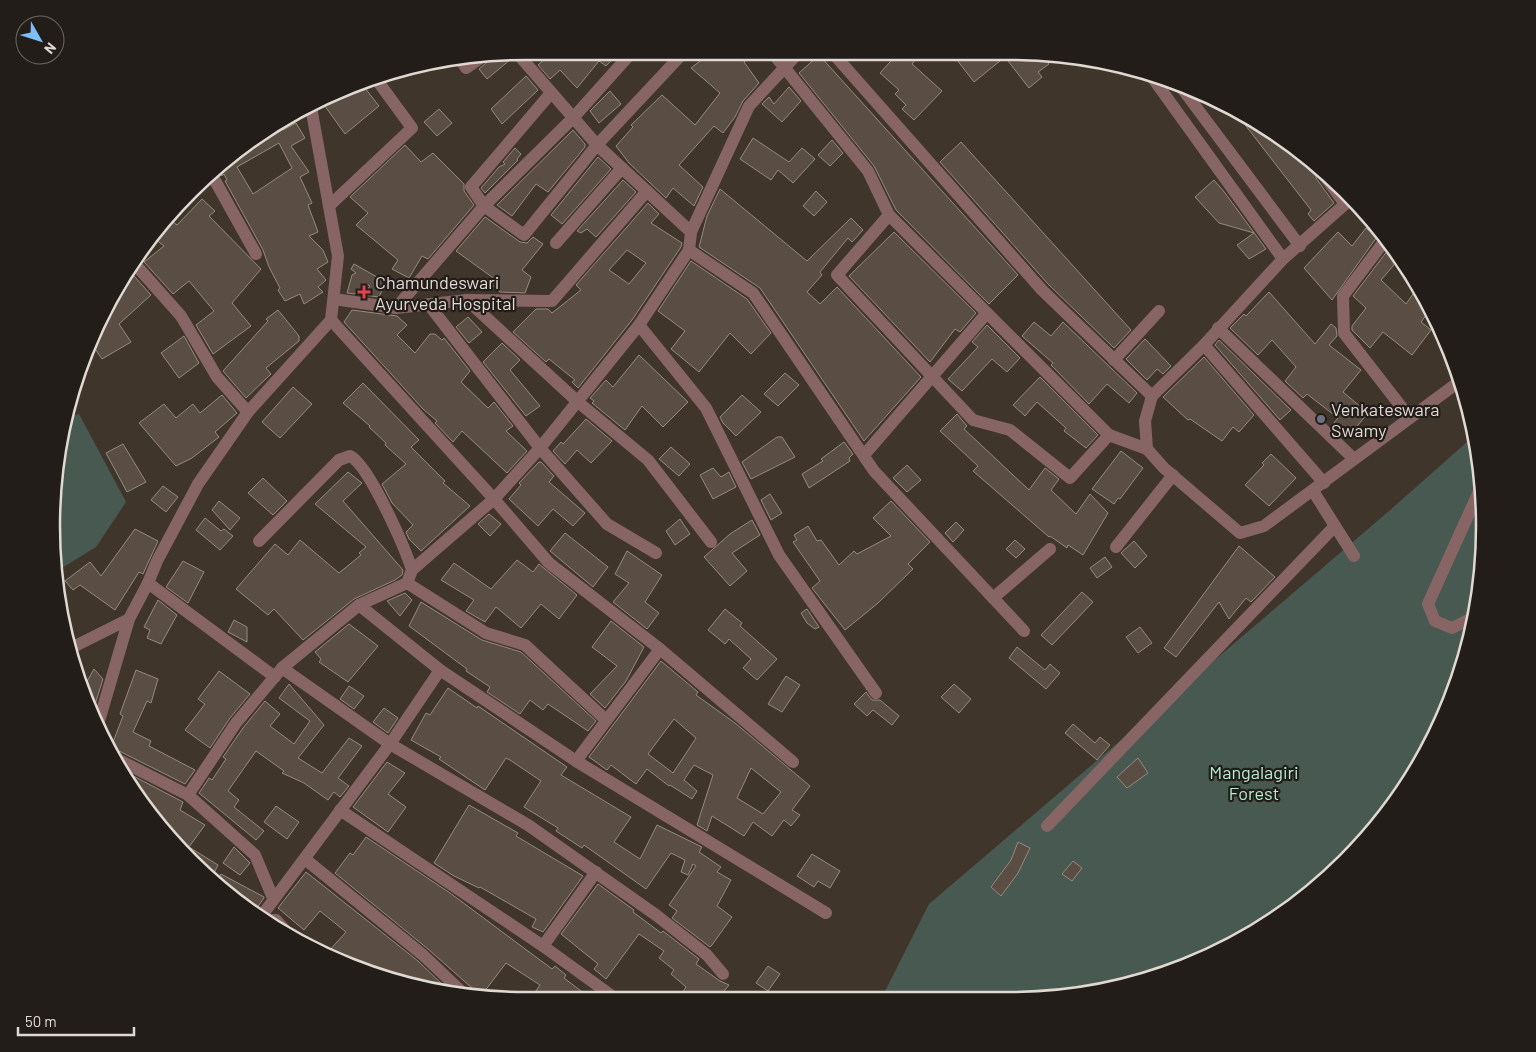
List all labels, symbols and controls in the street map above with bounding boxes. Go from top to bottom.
north arrow [15,15,65,65]
text: N [41,40,60,57]
place label: Chamundeswari Ayurveda Hospital [375,271,516,314]
marker: Chamundeswari Ayurveda Hospital [357,285,371,299]
place label: Venkateswara Swamy [1331,398,1440,441]
marker: Venkateswara Swamy [1315,413,1327,425]
park label: Mangalagiri Forest [1209,761,1299,804]
scale bar [18,1004,134,1036]
text: 50 m [25,1012,57,1030]

